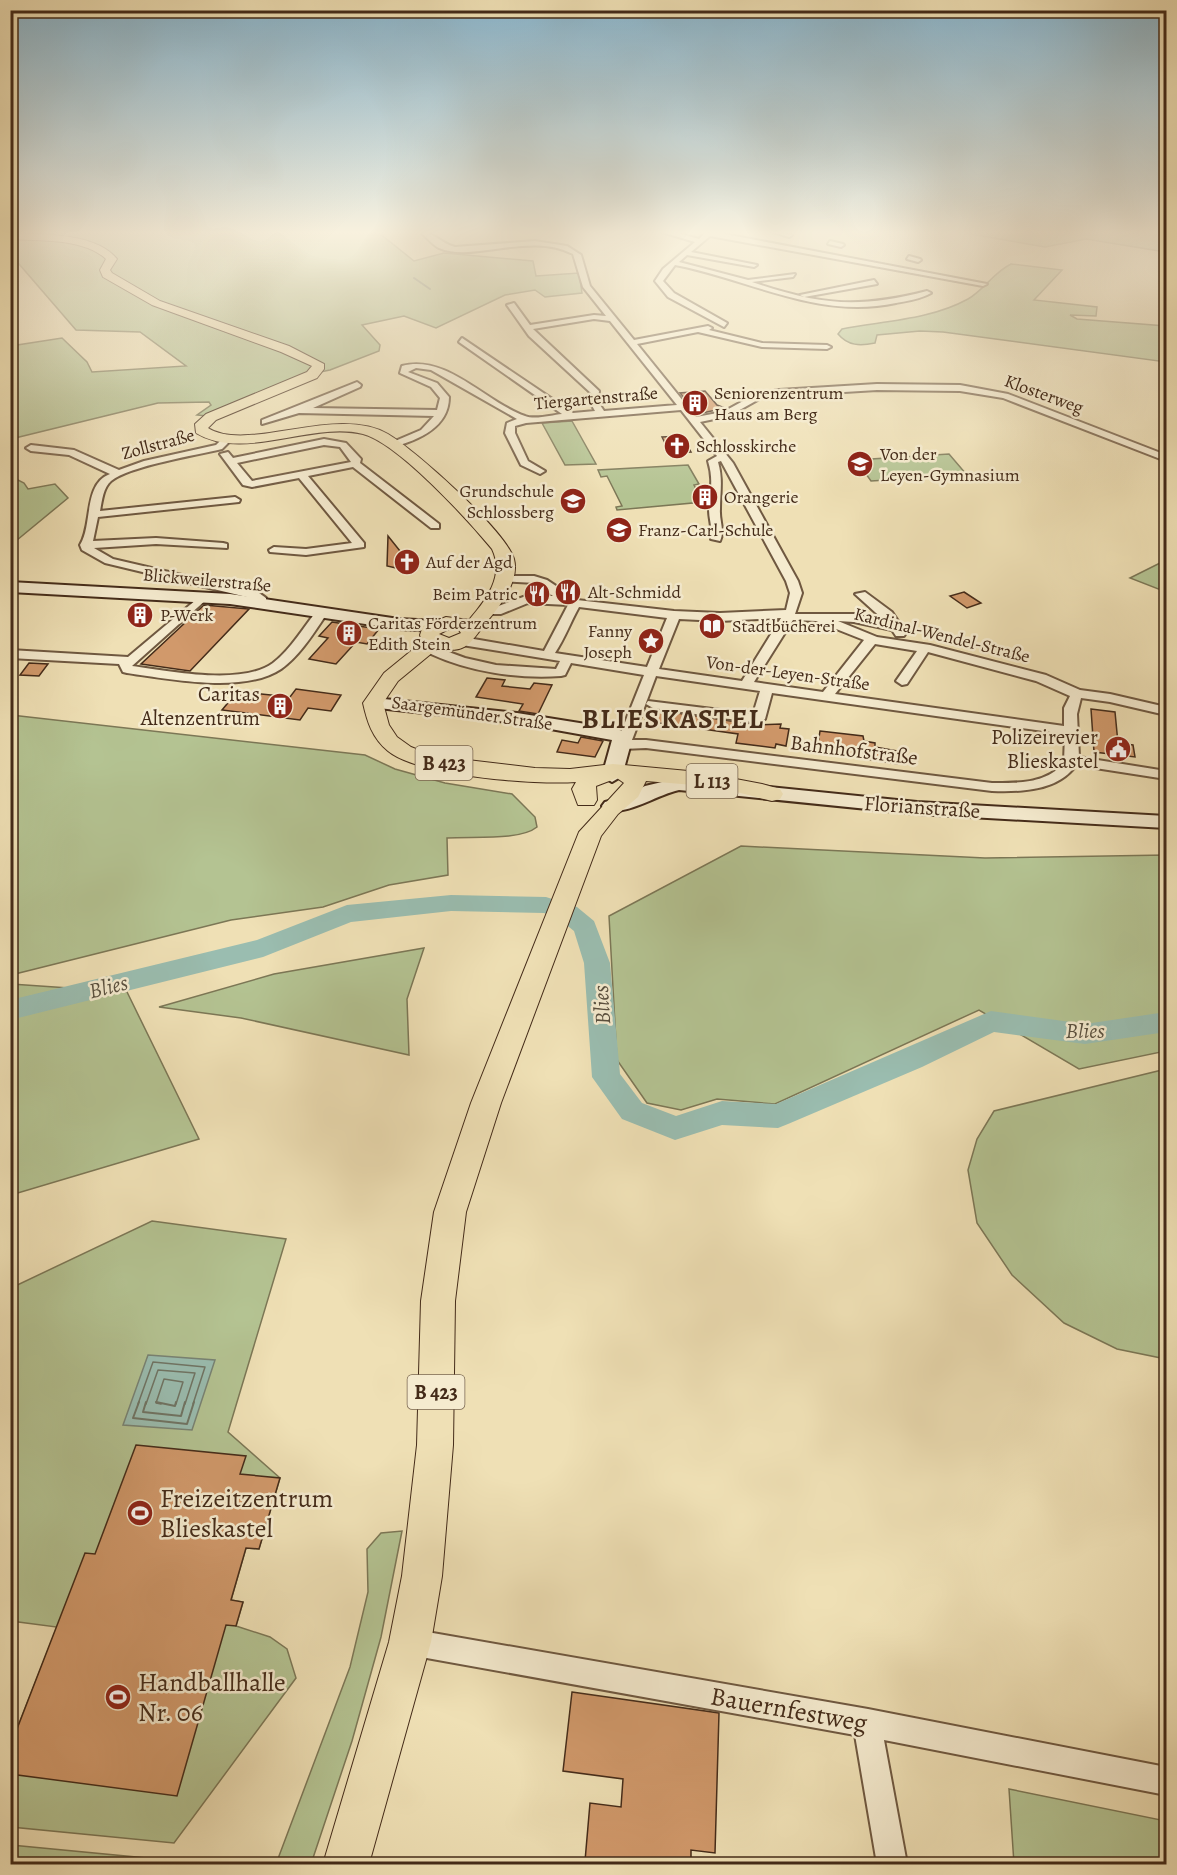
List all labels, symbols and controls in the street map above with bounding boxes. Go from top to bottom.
street label: Klosterweg [1001,369,1087,419]
street label: Tiergartenstraße [533,381,659,415]
place label: Seniorenzentrum Haus am Berg [714,381,844,426]
building icon: Seniorenzentrum Haus am Berg [680,388,710,418]
street label: Zollstraße [119,423,197,465]
church icon: Schlosskirche [662,431,692,461]
place label: Schlosskirche [696,434,796,458]
place label: Von der Leyen-Gymnasium [879,442,1020,487]
school or university icon: Von der Leyen-Gymnasium [845,449,875,479]
place label: Grundschule Schlossberg [460,479,554,524]
building icon: Orangerie [690,482,720,512]
place label: Orangerie [724,485,799,509]
school or university icon: Grundschule Schlossberg [558,486,588,516]
school or university icon: Franz-Carl-Schule [604,515,634,545]
place label: Franz-Carl-Schule [638,518,773,542]
church icon: Auf der Agd [392,547,422,577]
place label: Auf der Agd [425,550,513,574]
street label: Blickweilerstraße [142,562,272,598]
restaurant icon: Alt-Schmidd [553,577,583,607]
restaurant icon: Beim Patric [522,579,552,609]
place label: Alt-Schmidd [587,580,681,604]
place label: Beim Patric [432,582,518,606]
building icon: P-Werk [125,600,155,630]
street label: Kardinal-Wendel-Straße [851,602,1033,668]
place label: P-Werk [160,603,213,627]
place label: Caritas Förderzentrum Edith Stein [368,611,537,656]
library icon: Stadtbücherei [697,611,727,641]
place label: Stadtbücherei [732,614,836,638]
building icon: Caritas Förderzentrum Edith Stein [334,618,364,648]
place label: Fanny Joseph [583,619,633,664]
place icon: Fanny Joseph [636,626,666,656]
street label: Von-der-Leyen-Straße [704,650,871,696]
place label: Caritas Altenzentrum [140,680,260,732]
street label: Saargemünder Straße [390,690,554,736]
building icon: Caritas Altenzentrum [265,691,295,721]
district label: BLIESKASTEL [582,701,764,737]
place label: Polizeirevier Blieskastel [991,723,1098,775]
street label: Bahnhofstraße [789,728,919,772]
public building icon: Polizeirevier Blieskastel [1103,734,1133,764]
road number: B 423 [416,746,472,780]
road number: L 113 [686,764,738,798]
street label: Florianstraße [863,789,981,825]
water label: Blies [86,968,131,1006]
water label: Blies [586,984,618,1026]
water label: Blies [1065,1016,1105,1046]
road number: B 423 [408,1375,464,1409]
place label: Freizeitzentrum Blieskastel [160,1481,333,1546]
sports icon: Freizeitzentrum Blieskastel [125,1498,155,1528]
place label: Handballhalle Nr. 06 [138,1665,286,1730]
street label: Bauernfestweg [708,1678,870,1741]
sports icon: Handballhalle Nr. 06 [103,1682,133,1712]

